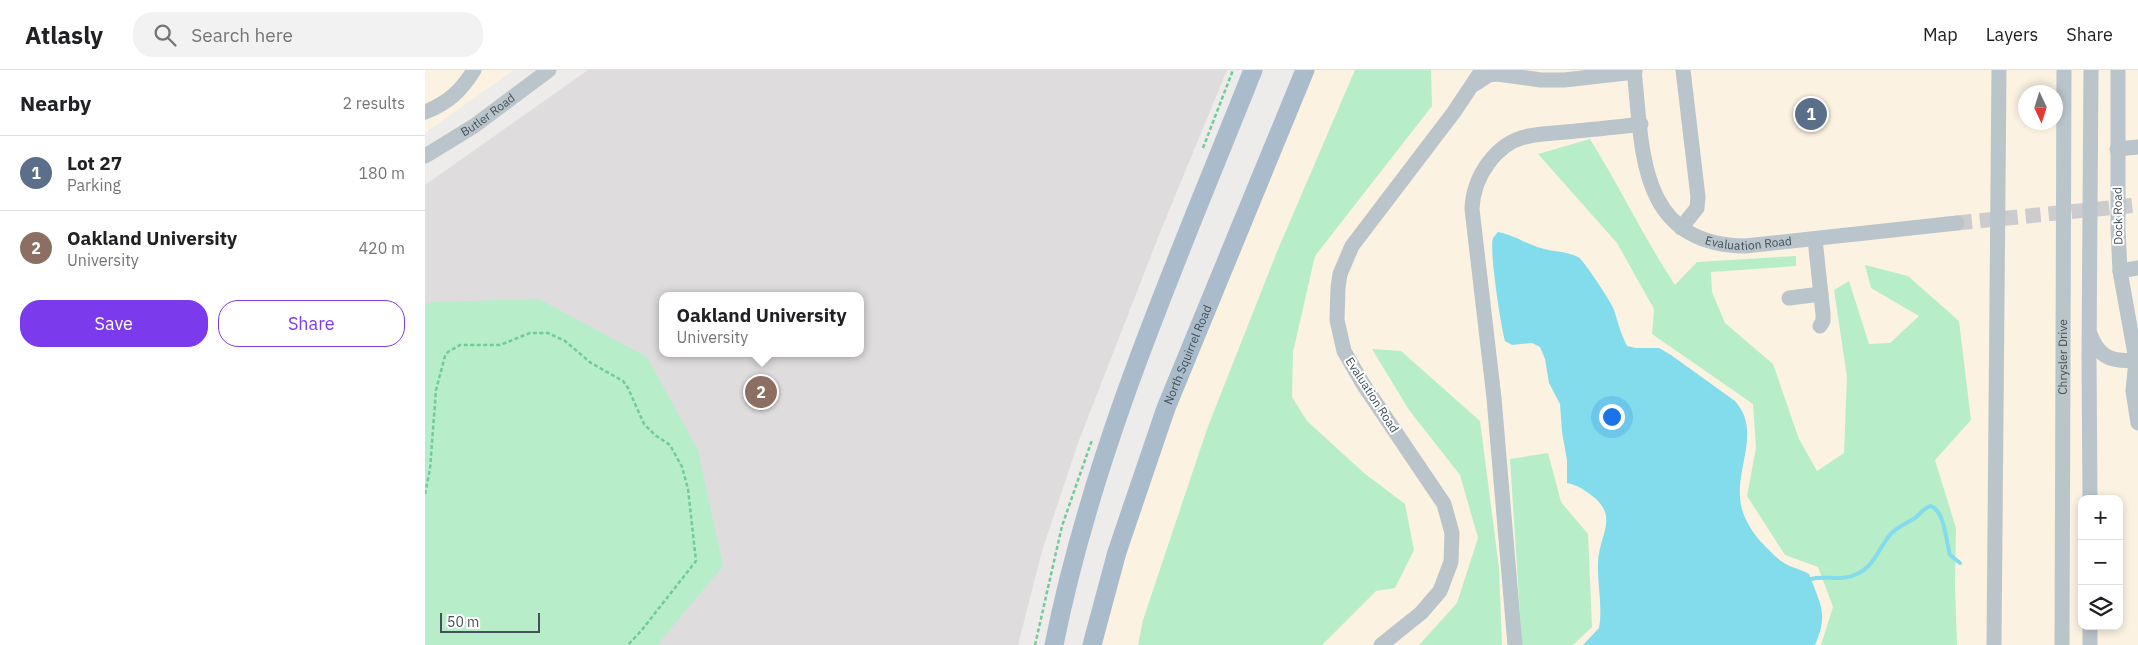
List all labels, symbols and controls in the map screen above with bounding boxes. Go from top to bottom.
search box [133,12,483,57]
text: Atlasly [25,19,103,51]
icon: search [151,21,179,49]
text: Search here [191,23,293,47]
text: Map [1923,23,1958,46]
text: Layers [1986,23,2038,46]
text: Share [2066,23,2113,46]
north arrow [2018,85,2063,130]
text: Nearby [20,89,91,117]
street label: Butler Road [458,90,518,139]
text: 2 results [342,93,405,113]
pin: 1 [1795,95,1827,133]
text: Lot 27 [67,151,122,175]
text: 1 [31,163,41,183]
text: 180 m [358,163,405,183]
text: Parking [67,175,121,195]
street label: Dock Road [2109,187,2126,245]
text: Oakland University [67,226,237,250]
street label: Evaluation Road [1704,232,1792,253]
text: 2 [31,238,41,258]
text: 420 m [358,238,405,258]
text: University [67,250,139,270]
popup [659,292,864,357]
button: Save [20,300,208,347]
button: Share [218,300,405,347]
street label: North Squirrel Road [1160,302,1215,407]
text: Oakland University [676,303,847,327]
street label: Chrysler Drive [2055,319,2070,395]
text: University [676,327,748,347]
street label: Evaluation Road [1342,354,1402,435]
pin: 2 [745,373,777,411]
your location [1599,404,1625,430]
map controls [2078,495,2123,630]
button: + [2078,495,2123,540]
button: − [2078,540,2123,585]
button: layers [2078,585,2123,630]
scale bar [440,610,540,633]
text: 50 m [447,613,479,631]

